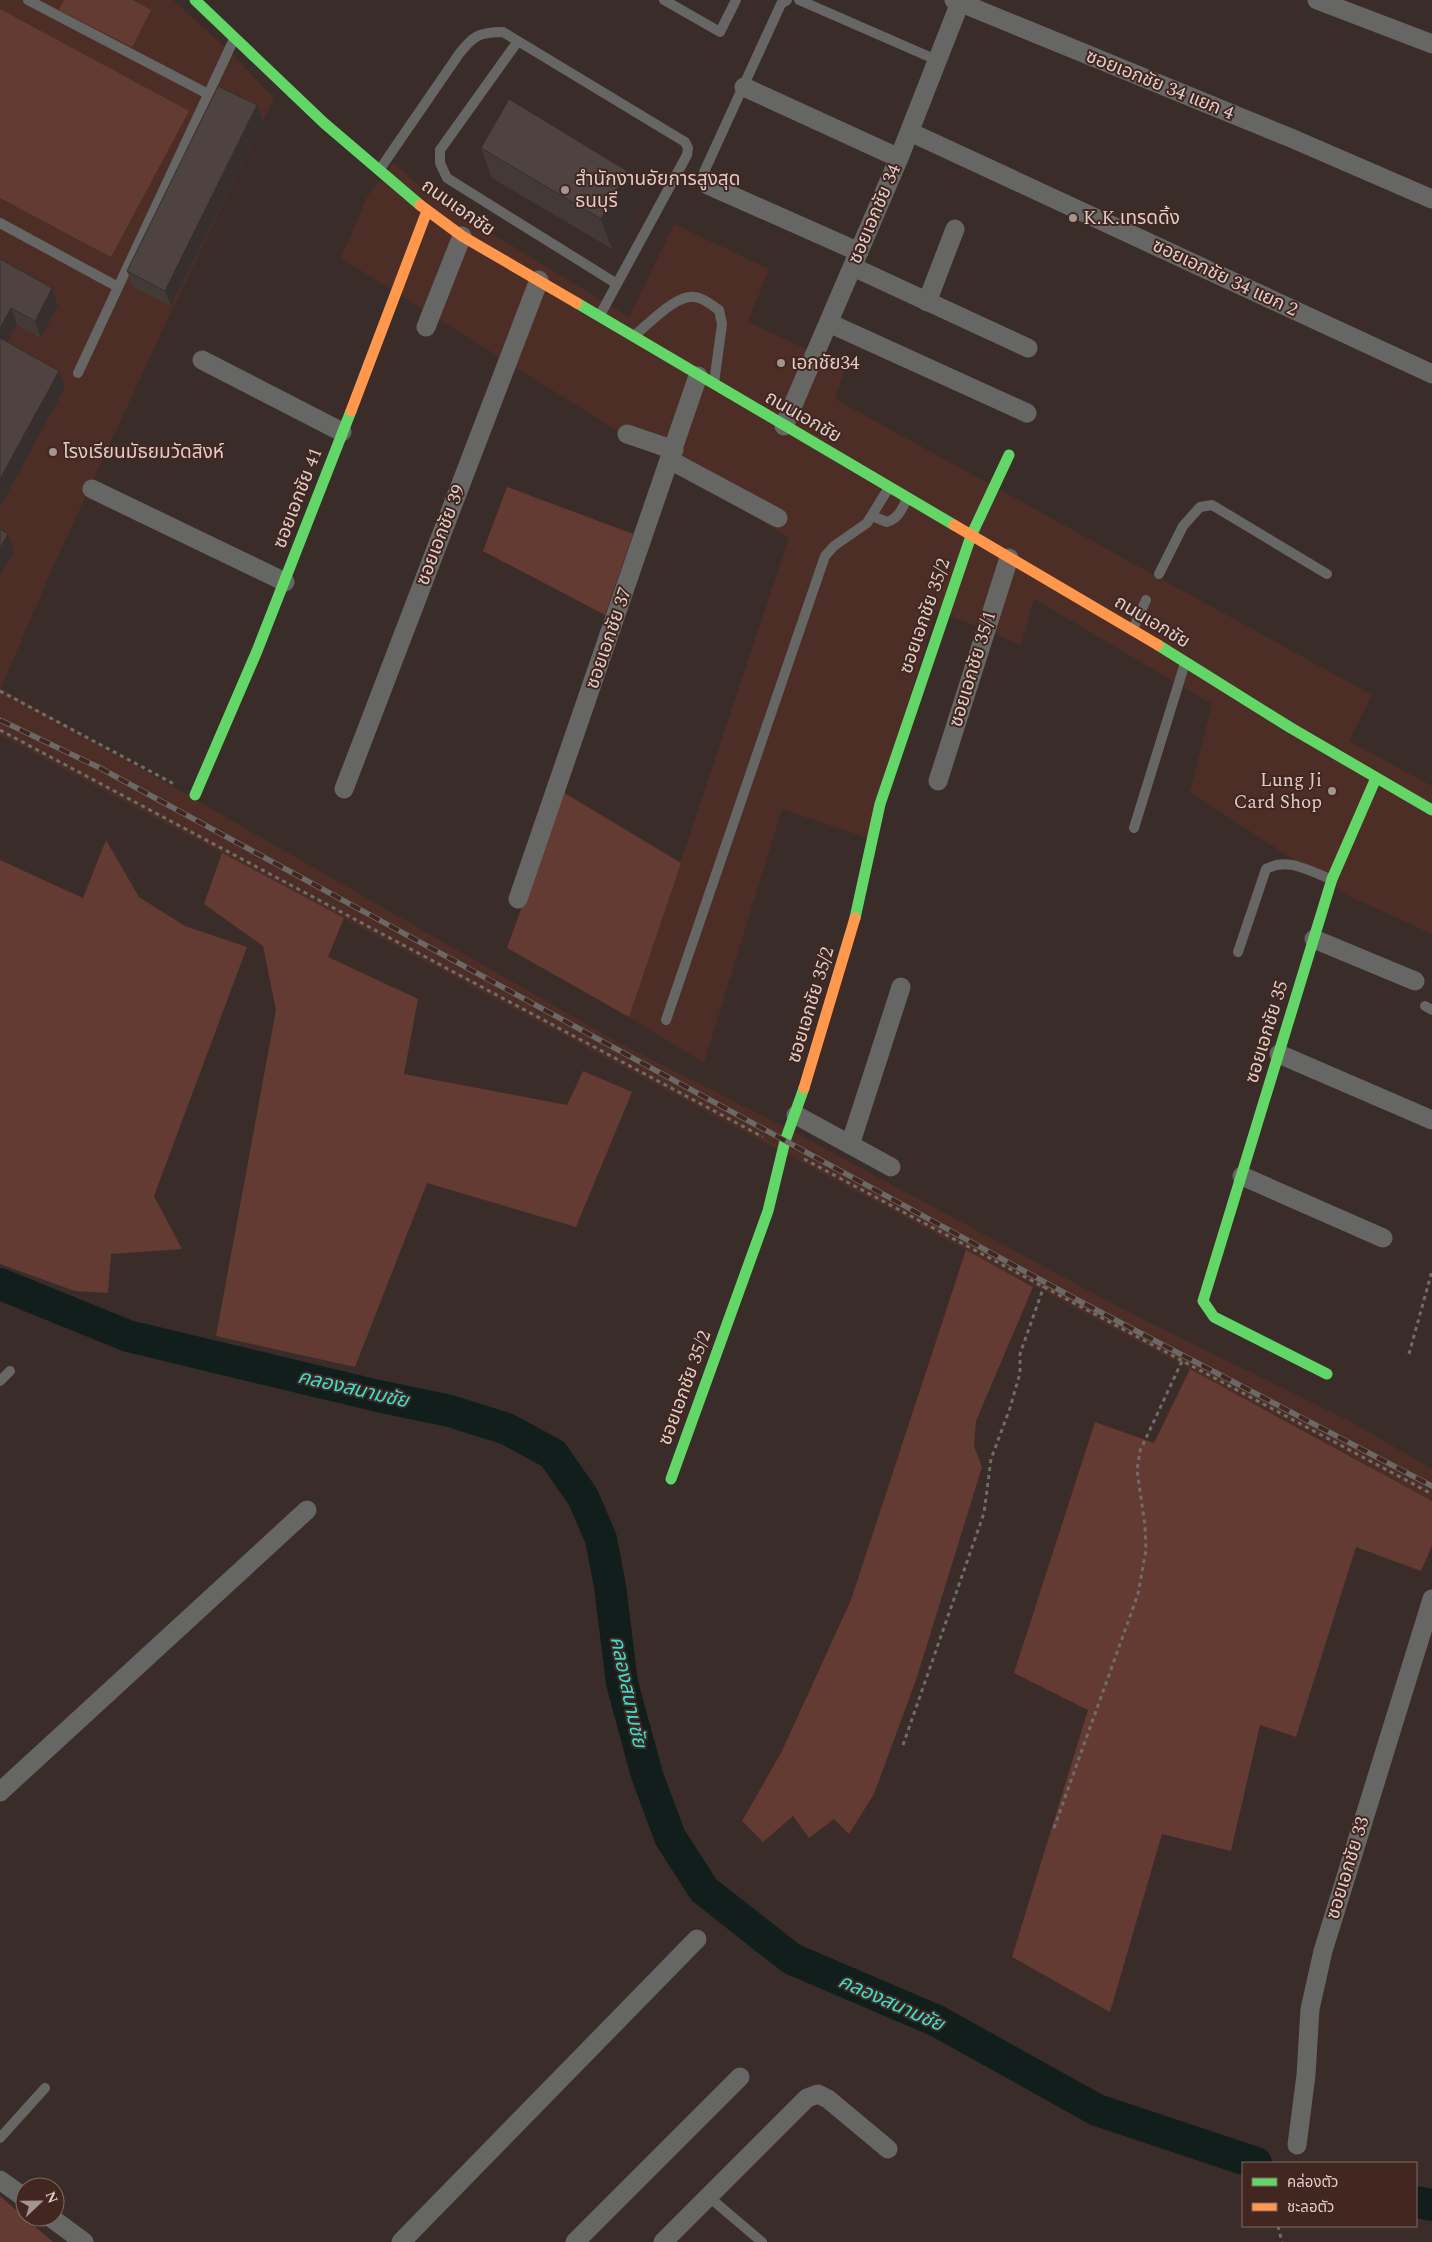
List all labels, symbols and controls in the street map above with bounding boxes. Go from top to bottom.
street label: ซอยเอกชัย 34 แยก 4 [1081,42,1239,128]
street label: ซอยเอกชัย 34 [841,159,909,268]
place label: สำนักงานอัยการสูงสุด ธนบุรี [575,165,740,216]
street label: ถนนเอกชัย [415,172,501,244]
marker: สำนักงานอัยการสูงสุด ธนบุรี [559,184,571,196]
place label: K.K.เทรดดิ้ง [1083,204,1180,233]
marker: K.K.เทรดดิ้ง [1067,212,1079,224]
street label: ซอยเอกชัย 34 แยก 2 [1147,231,1303,325]
place label: เอกชัย34 [791,349,860,378]
marker: เอกชัย34 [775,357,787,369]
street label: ถนนเอกชัย [759,383,847,451]
place label: โรงเรียนมัธยมวัดสิงห์ [63,438,224,467]
street label: ซอยเอกชัย 41 [265,443,331,553]
marker: โรงเรียนมัธยมวัดสิงห์ [47,446,59,458]
street label: ซอยเอกชัย 39 [408,480,474,590]
street label: ซอยเอกชัย 35/2 [892,554,958,678]
street label: ซอยเอกชัย 37 [578,583,640,693]
street label: ถนนเอกชัย [1108,588,1196,656]
street label: ซอยเอกชัย 35/1 [942,607,1004,731]
place label: Lung Ji Card Shop [1234,766,1322,817]
marker: Lung Ji Card Shop [1326,785,1338,797]
street label: ซอยเอกชัย 35/2 [780,943,842,1067]
street label: ซอยเอกชัย 35 [1238,977,1296,1087]
street label: ซอยเอกชัย 35/2 [651,1327,719,1449]
water label: คลองสนามชัย [295,1362,413,1417]
water label: คลองสนามชัย [602,1634,655,1752]
street label: ซอยเอกชัย 33 [1319,1813,1378,1923]
water label: คลองสนามชัย [833,1966,951,2041]
legend [1242,2162,1417,2227]
text: คล่องตัว [1287,2171,1338,2194]
north arrow [15,2177,65,2227]
text: N [40,2188,63,2207]
text: ชะลอตัว [1287,2196,1334,2219]

